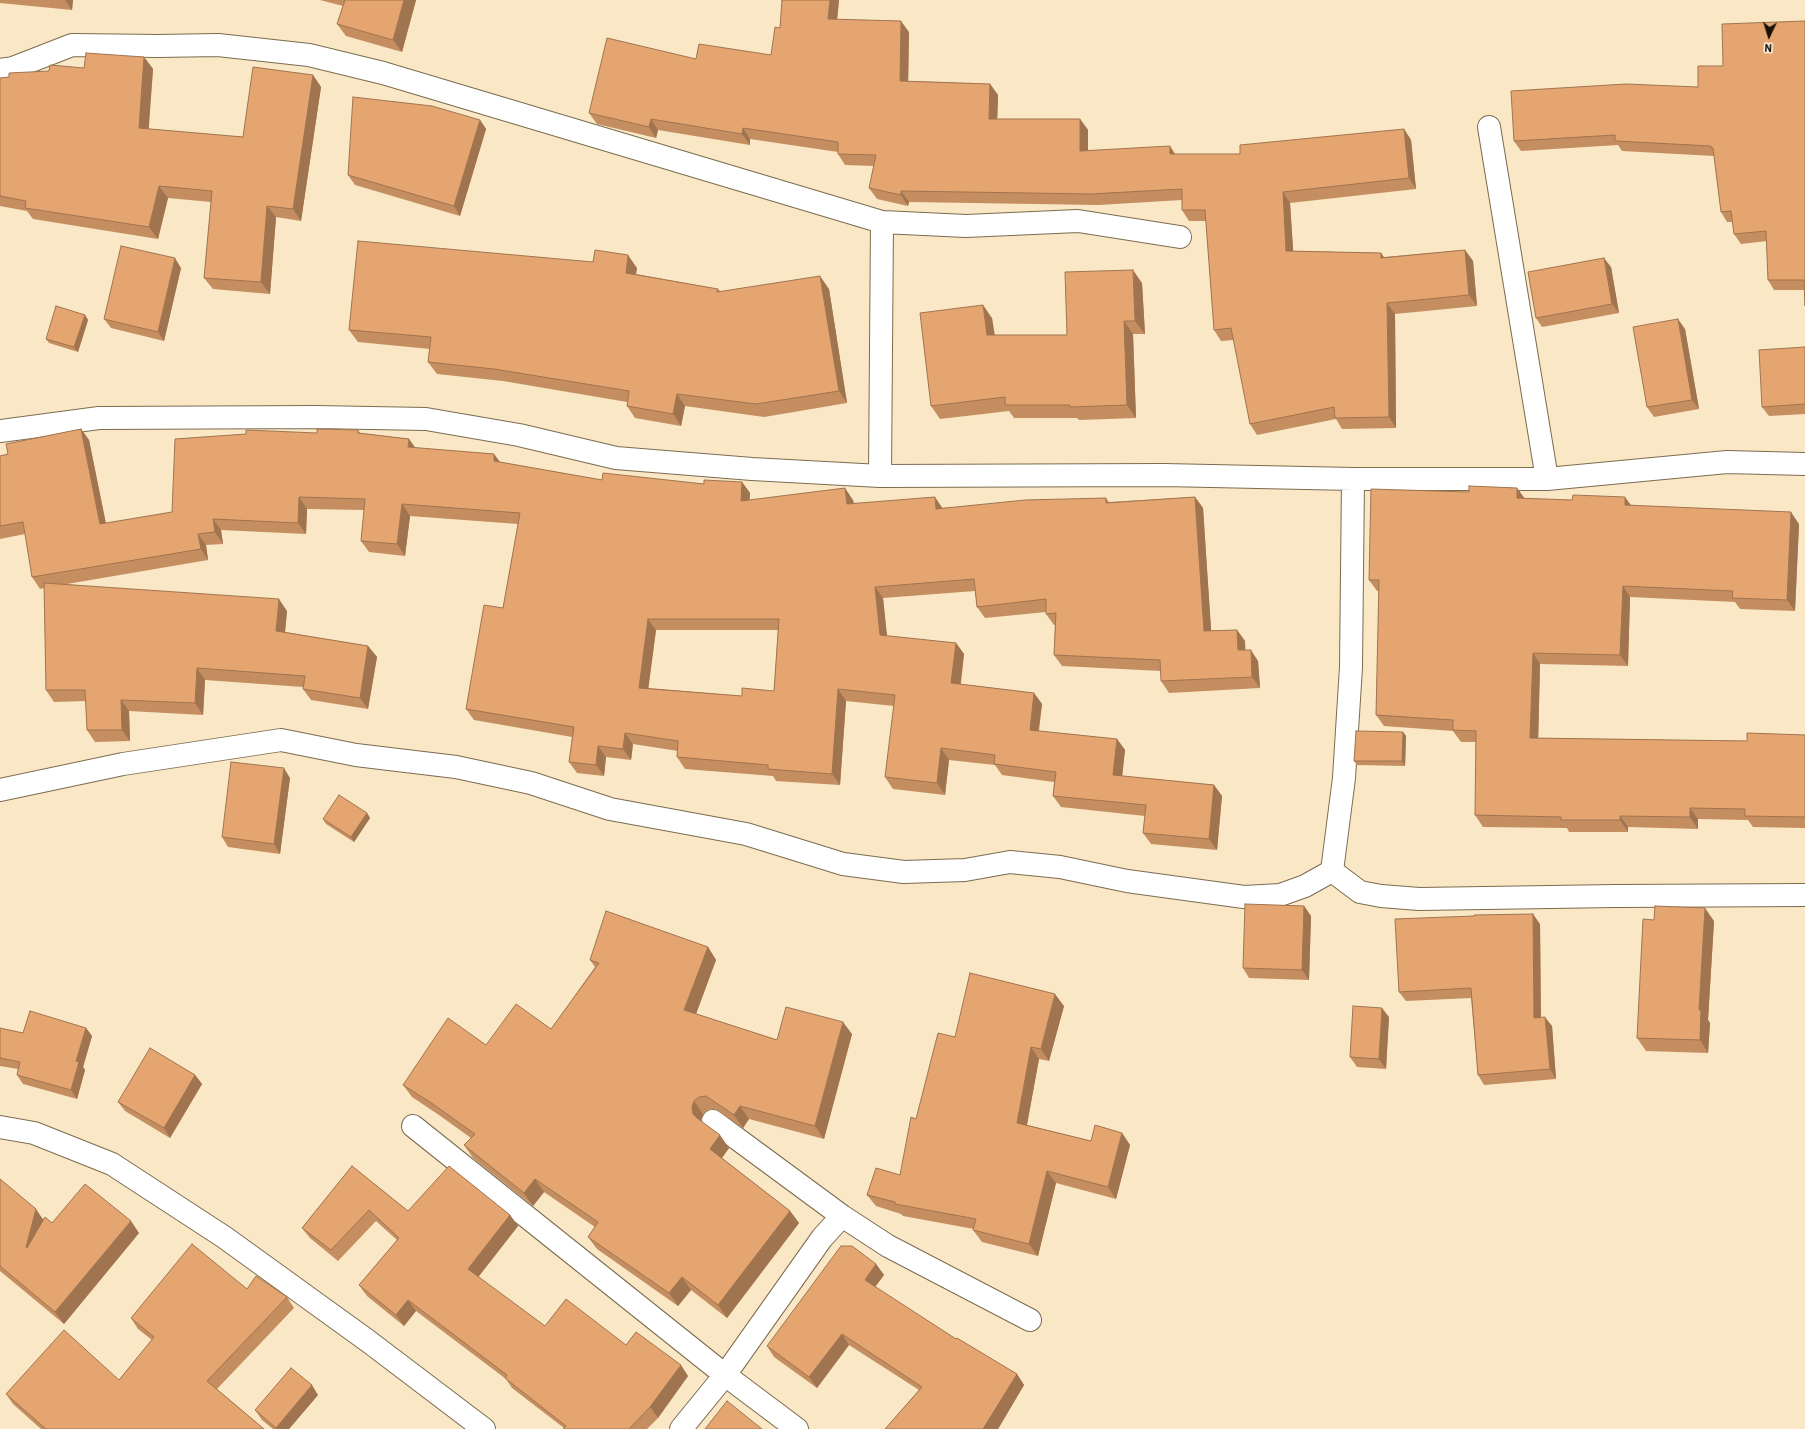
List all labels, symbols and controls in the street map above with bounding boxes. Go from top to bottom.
north arrow [1749,16,1789,56]
text: N [1764,42,1772,55]

